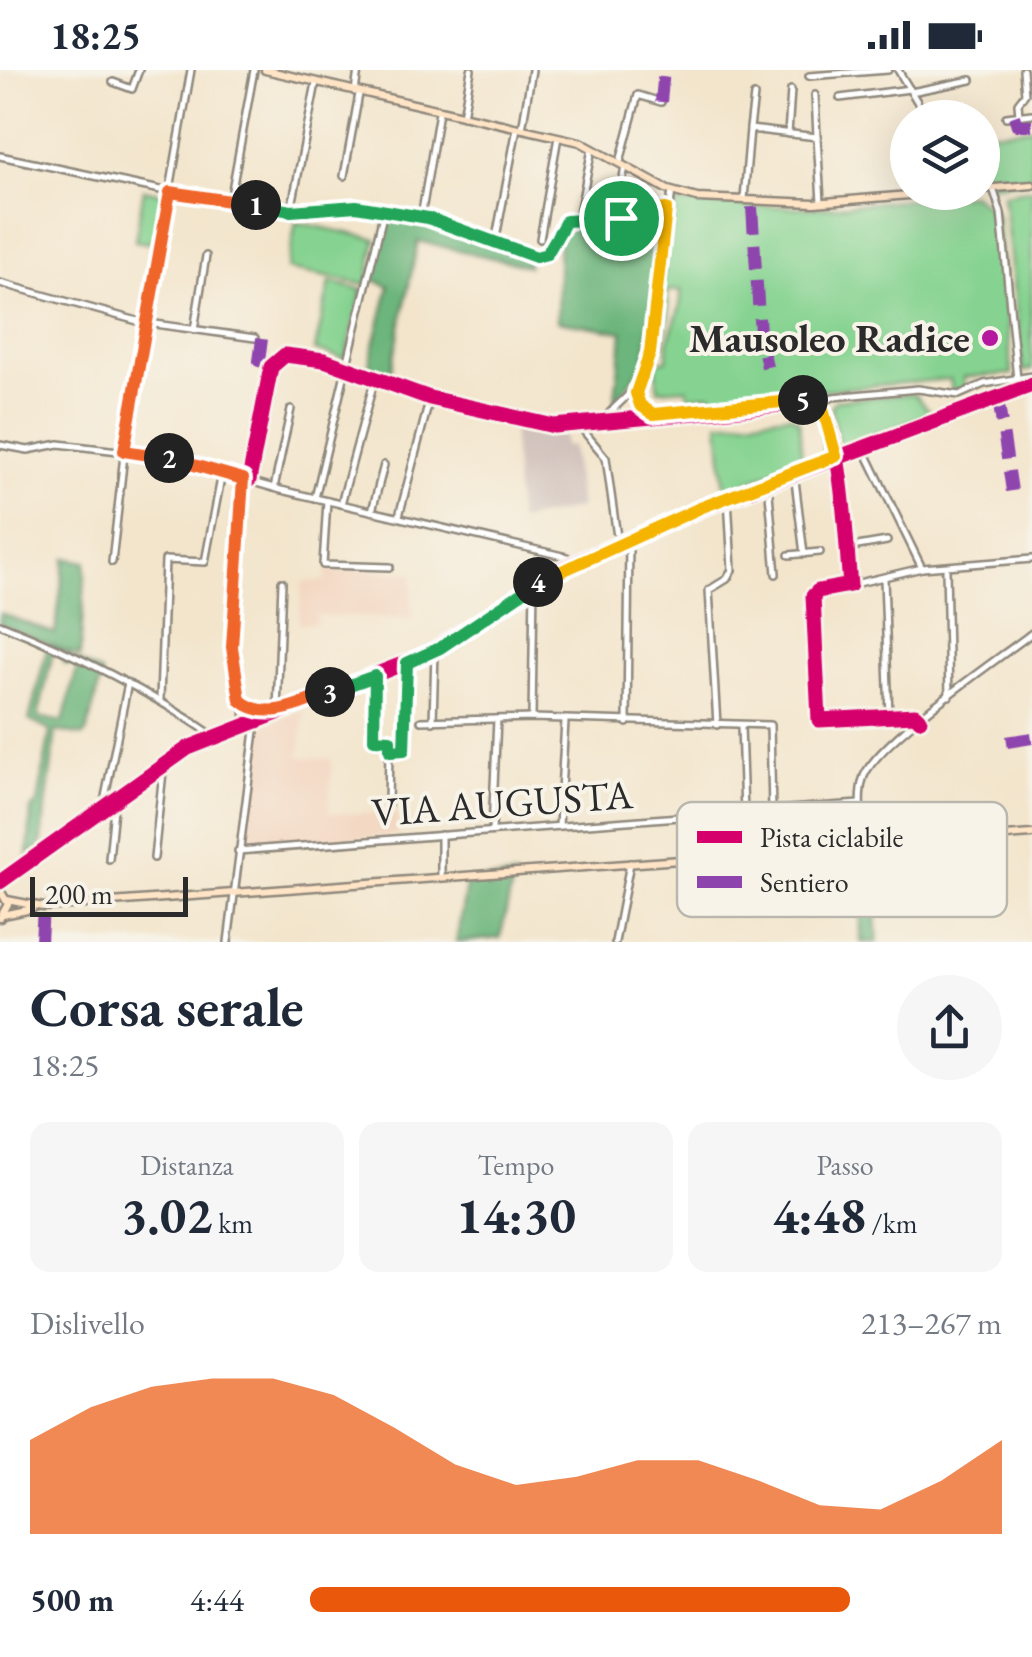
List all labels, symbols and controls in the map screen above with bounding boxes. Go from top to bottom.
text: 18:25 [50,11,141,60]
map controls [890,100,1000,210]
button: layers [890,100,1000,210]
pin [579,176,664,261]
pin: 1 [231,180,281,230]
text: 1 [249,187,263,223]
icon: arrive [594,191,649,246]
place label: Mausoleo Radice [689,312,970,364]
marker: Mausoleo Radice [979,327,1001,349]
pin: 5 [778,375,828,425]
text: 5 [796,382,810,418]
pin: 2 [144,433,194,483]
text: 2 [162,440,176,476]
pin: 4 [513,557,563,607]
text: 4 [531,564,545,600]
pin: 3 [305,667,355,717]
text: 3 [323,674,337,710]
street label: VIA AUGUSTA [370,768,635,838]
legend [677,802,1007,917]
text: Pista ciclabile [760,819,903,855]
text: Sentiero [760,864,849,900]
scale bar [30,872,188,916]
text: 200 m [45,876,113,912]
text: Corsa serale [30,971,304,1042]
button: share [897,975,1002,1080]
text: 18:25 [30,1044,99,1086]
text: Distanza [140,1147,234,1183]
text: Tempo [478,1147,554,1183]
text: Passo [816,1147,874,1183]
text: 3.02 [121,1183,213,1248]
text: 14:30 [456,1183,576,1248]
text: 4:48 [772,1183,866,1248]
text: km [213,1205,253,1241]
text: /km [866,1205,918,1241]
text: Dislivello [30,1302,145,1344]
text: 213–267 m [861,1302,1002,1344]
text: 500 m [30,1579,114,1621]
text: 4:44 [190,1579,244,1621]

